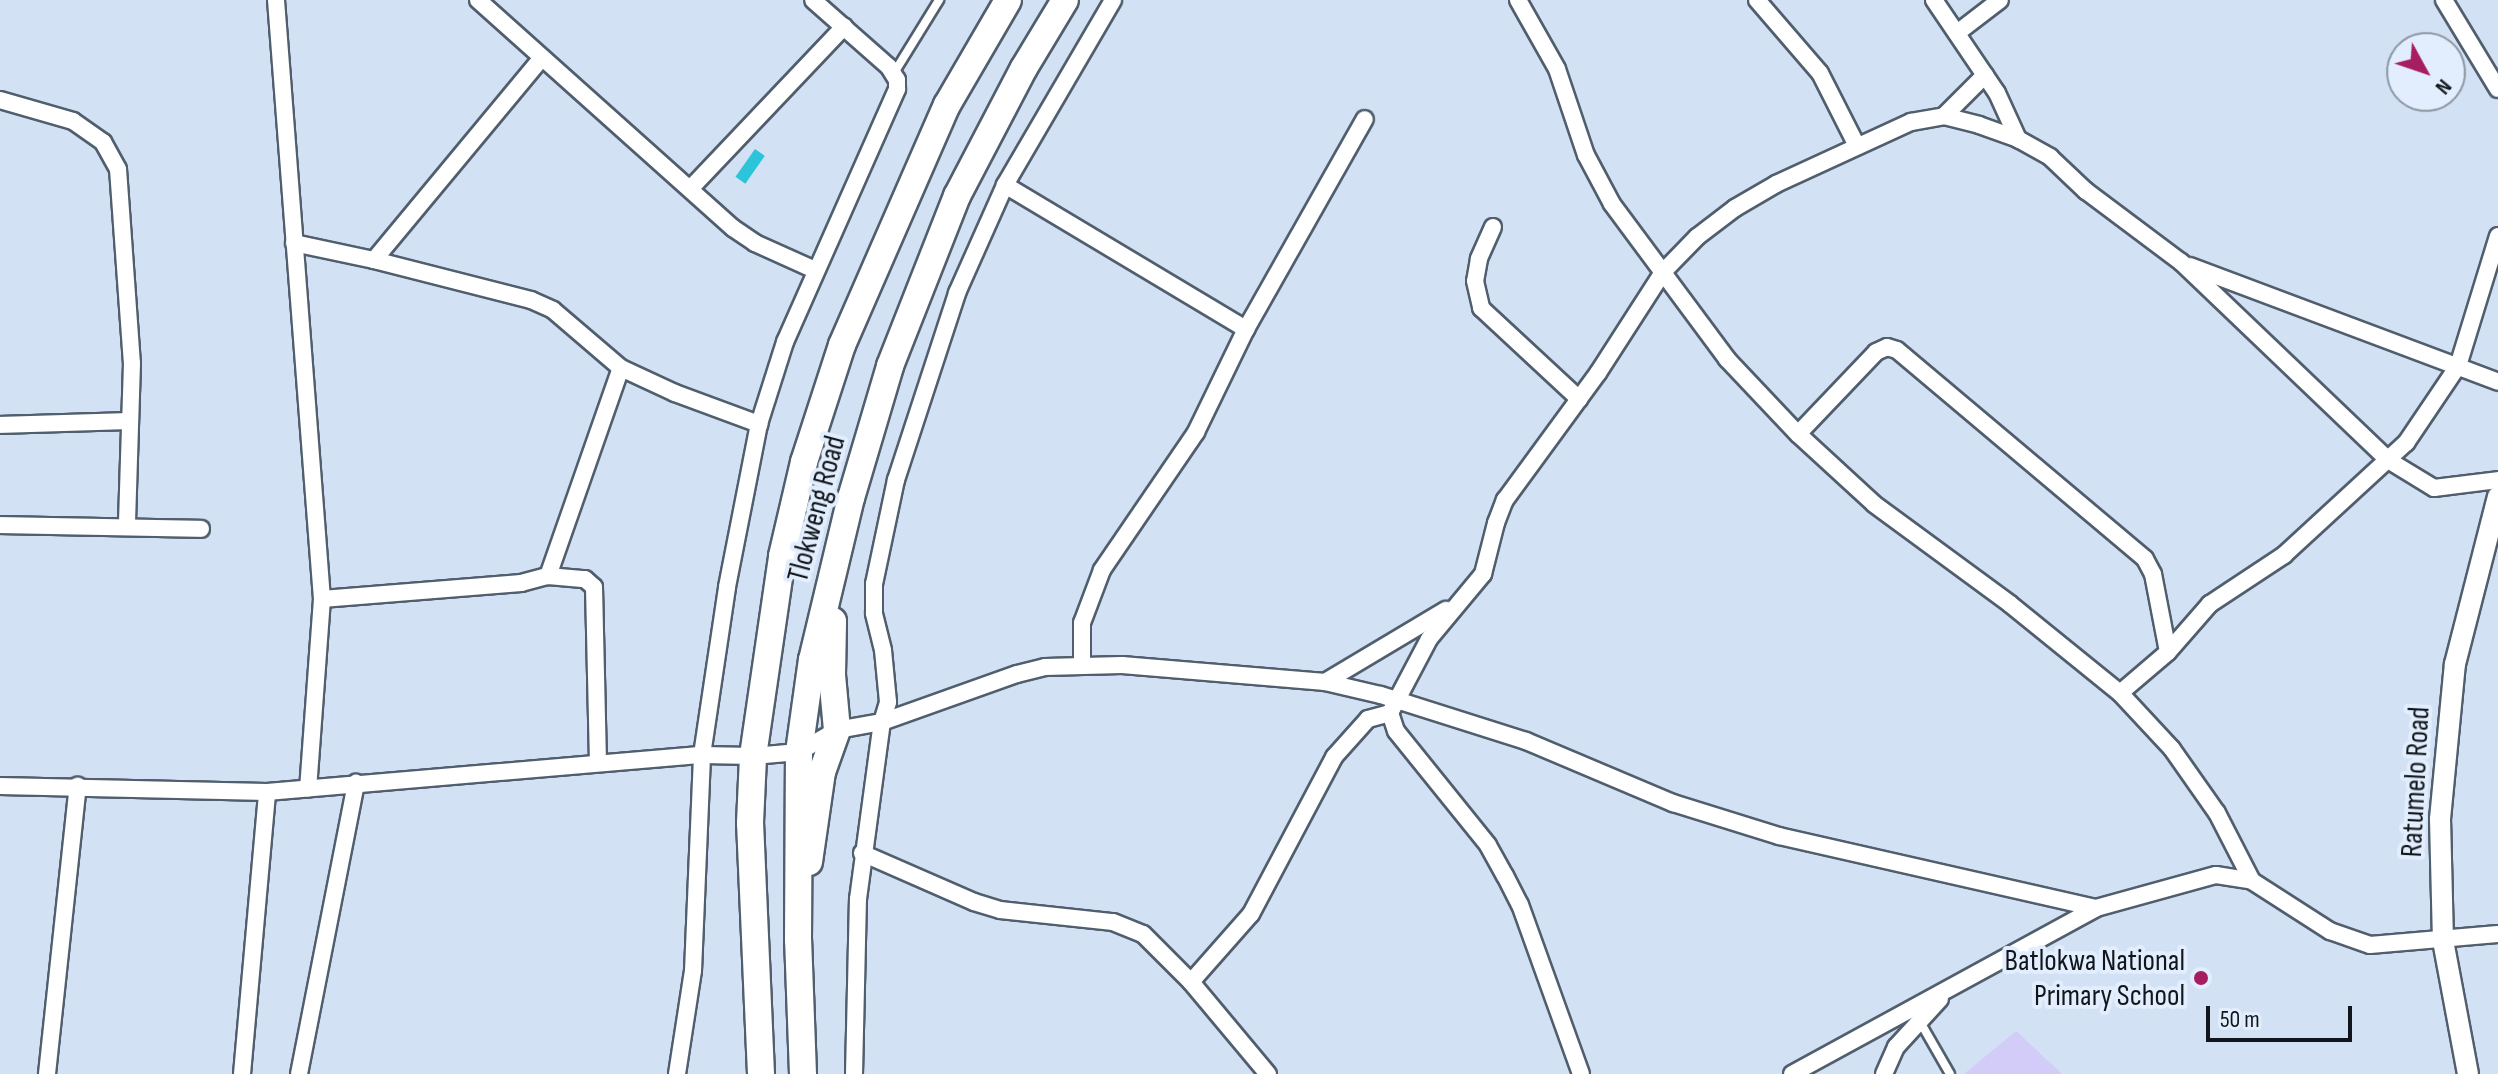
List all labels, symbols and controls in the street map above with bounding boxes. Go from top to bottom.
north arrow [2386,32,2466,112]
text: N [2429,73,2457,100]
street label: Tlokweng Road [780,432,854,586]
street label: Ratumelo Road [2394,706,2438,858]
place label: Batlokwa National Primary School [2005,943,2185,1014]
marker: Batlokwa National Primary School [2192,969,2210,987]
scale bar [2210,990,2356,1040]
text: 50 m [2220,1005,2260,1034]

